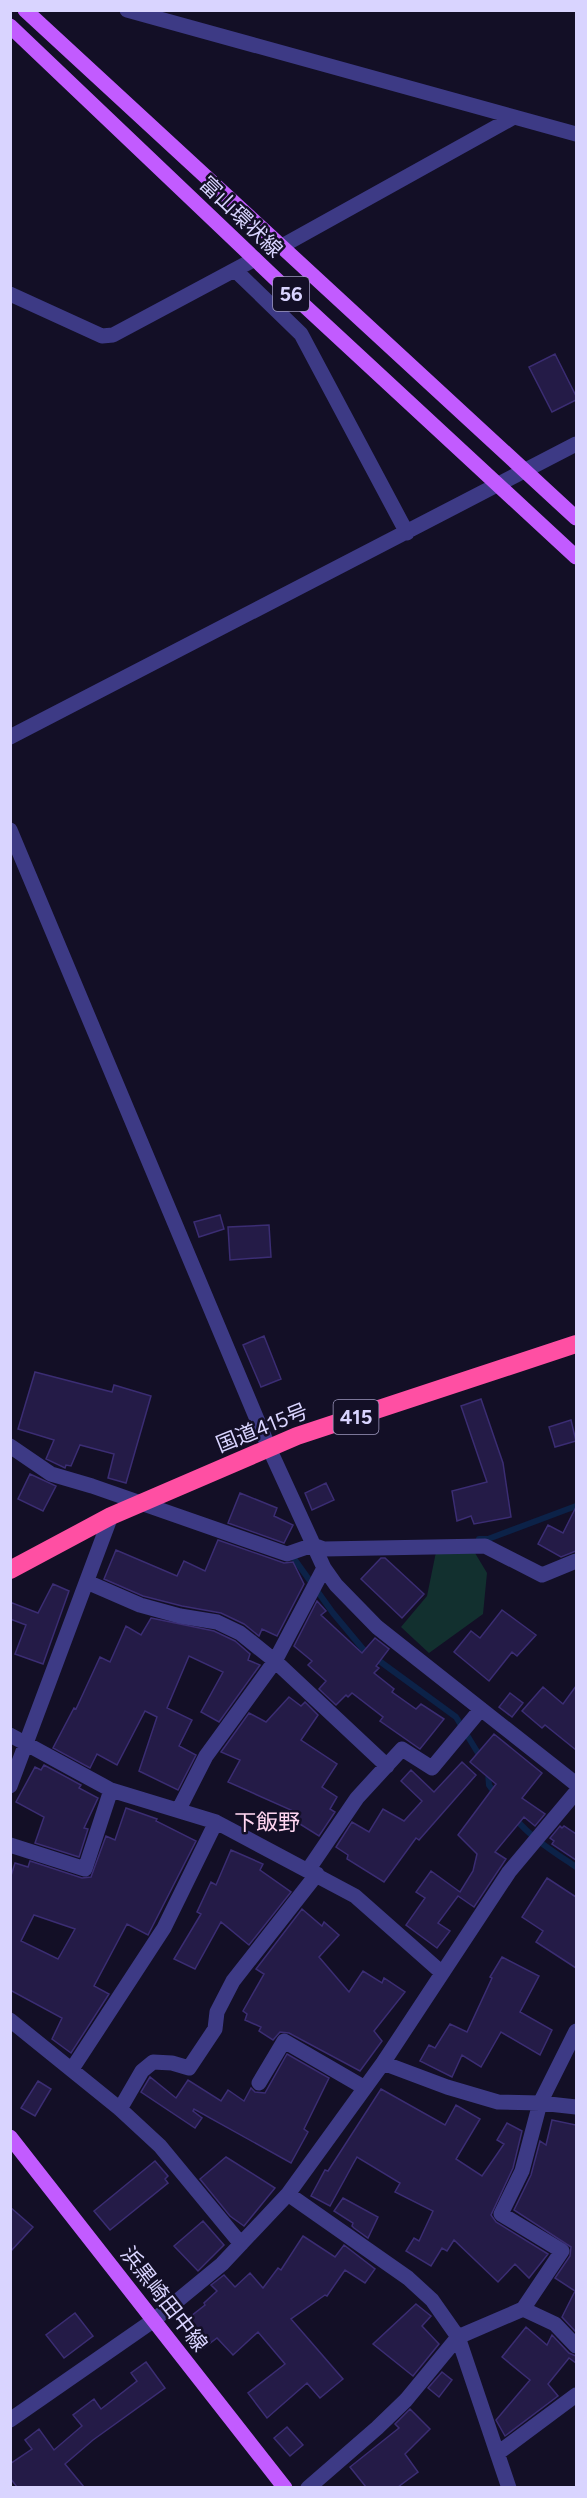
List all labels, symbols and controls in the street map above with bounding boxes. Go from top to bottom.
street label: 富山環状線 [195,171,288,262]
road number: 56 [273,277,309,311]
street label: 国道415号 [212,1398,311,1457]
road number: 415 [334,1400,378,1434]
district label: 下飯野 [234,1809,300,1836]
street label: 浜黒崎田中線 [116,2241,213,2356]

